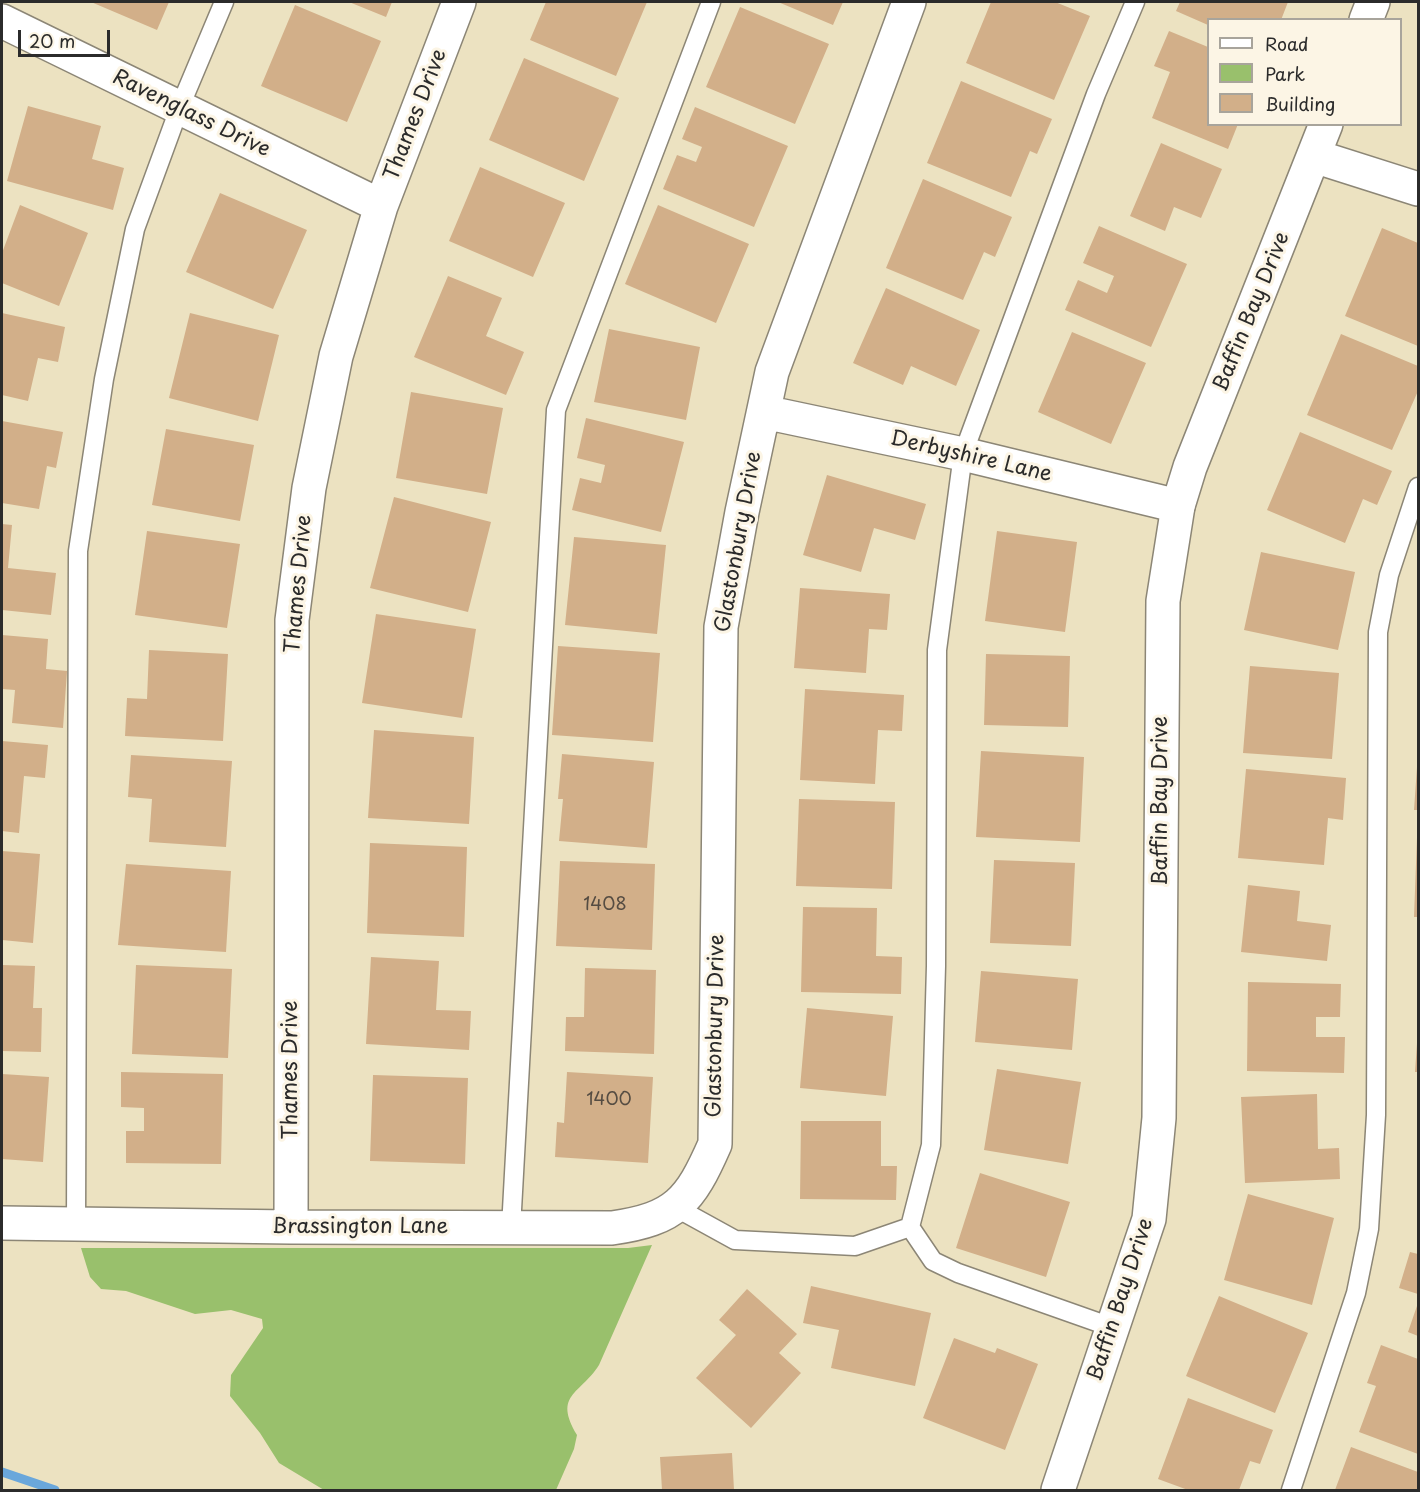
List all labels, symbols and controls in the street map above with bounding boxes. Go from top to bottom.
scale bar [21,18,112,56]
legend [1207,18,1402,126]
text: 20 m [29,27,75,54]
text: Road [1265,30,1309,57]
street label: Thames Drive [379,46,453,184]
text: Park [1265,60,1305,87]
street label: Ravenglass Drive [108,65,274,163]
text: Building [1265,90,1335,117]
street label: Baffin Bay Drive [1208,228,1296,396]
street label: Derbyshire Lane [888,426,1054,488]
street label: Glastonbury Drive [711,450,767,634]
street label: Thames Drive [280,514,318,654]
street label: Baffin Bay Drive [1148,716,1174,886]
house number: 1408 [583,894,627,916]
street label: Glastonbury Drive [702,934,730,1118]
street label: Thames Drive [278,1001,304,1139]
house number: 1400 [586,1089,632,1111]
street label: Brassington Lane [272,1214,448,1240]
street label: Baffin Bay Drive [1083,1215,1159,1385]

